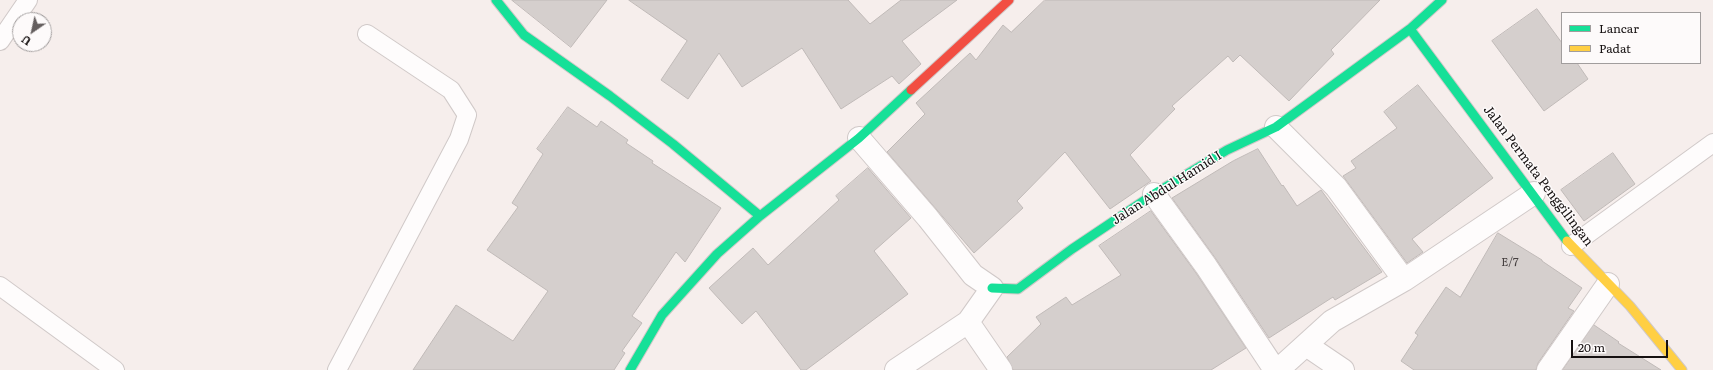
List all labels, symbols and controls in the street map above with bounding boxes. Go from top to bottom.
north arrow [12,12,52,52]
legend [1561,12,1701,64]
text: Lancar [1599,19,1639,37]
text: U [18,32,34,50]
text: Padat [1599,39,1631,57]
street label: Jalan Permata Penggilingan [1480,102,1596,250]
street label: Jalan Abdul Hamid I [1109,148,1225,228]
house number: E/7 [1501,256,1519,270]
scale bar [1573,332,1670,358]
text: 20 m [1578,338,1605,356]

